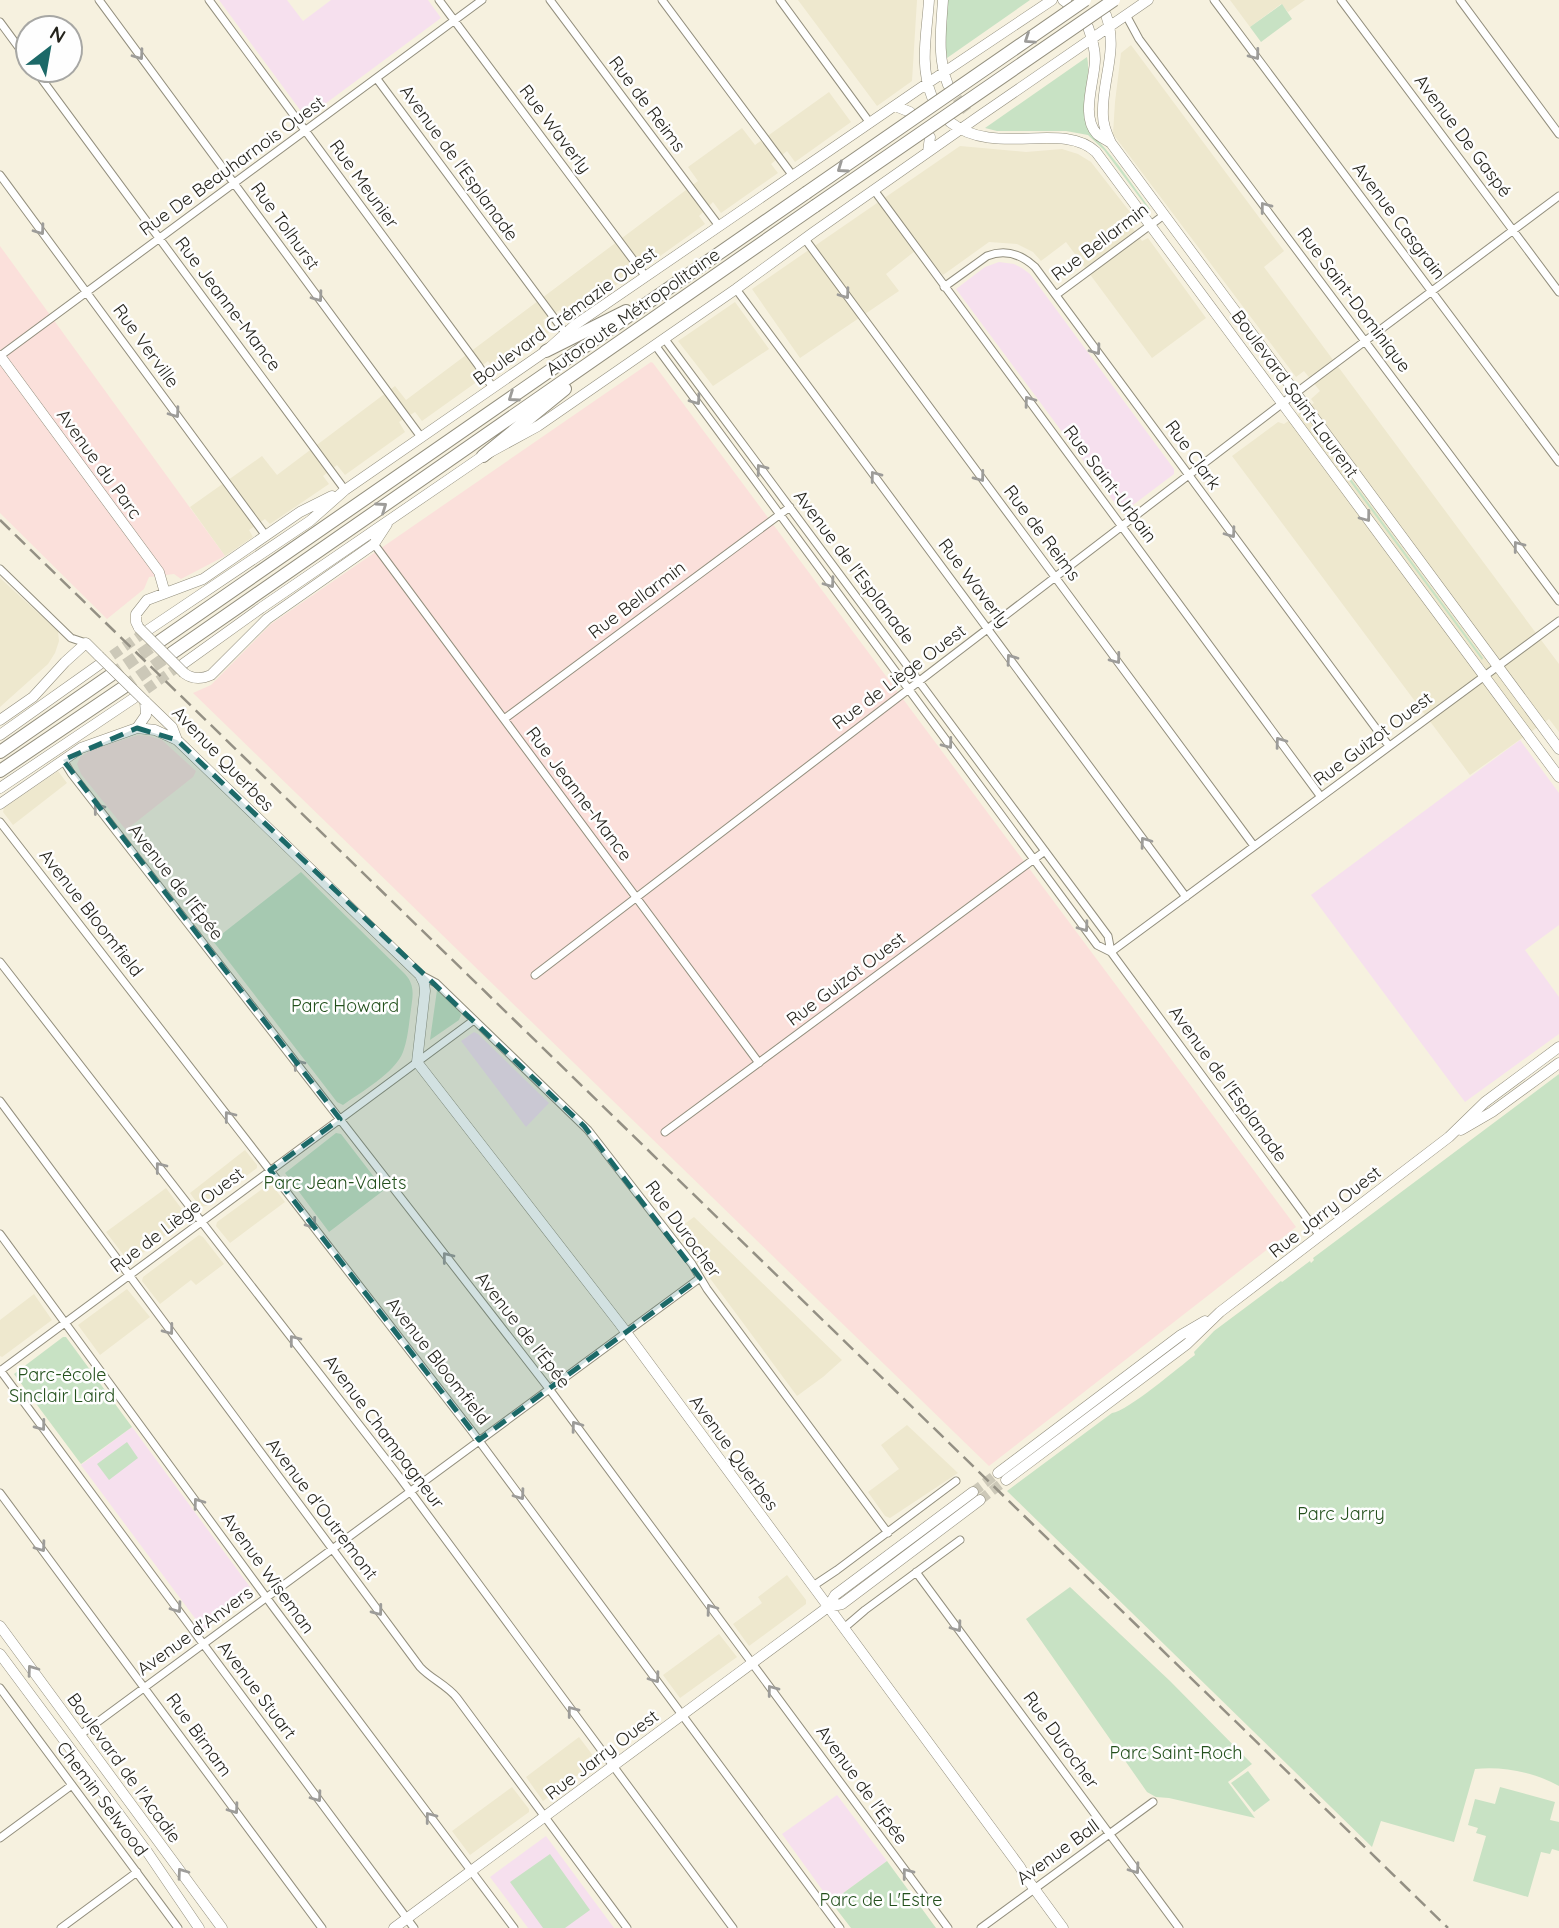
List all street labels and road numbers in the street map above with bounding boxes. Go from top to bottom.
street label: Rue de Reims [604,51,691,156]
street label: Avenue De Gaspé [1410,70,1517,202]
street label: Avenue de l'Esplanade [395,80,524,245]
street label: Rue Waverly [514,80,596,178]
street label: Rue De Beauharnois Ouest [135,91,329,241]
street label: Rue Meunier [325,135,404,233]
street label: Avenue Casgrain [1348,158,1451,284]
street label: Rue Tolhurst [246,177,325,274]
street label: Rue Bellarmin [1047,198,1153,286]
street label: Rue Saint-Dominique [1292,223,1416,377]
street label: Rue Jeanne-Mance [170,232,286,375]
street label: Boulevard Crémazie Ouest [468,241,661,390]
street label: Autoroute Métropolitaine [541,243,724,380]
street label: Rue Verville [108,299,185,392]
street label: Boulevard Saint-Laurent [1227,305,1364,482]
street label: Avenue du Parc [52,404,147,523]
street label: Rue Clark [1160,415,1226,494]
street label: Rue Saint-Urbain [1059,420,1162,547]
street label: Rue de Reims [999,480,1086,585]
street label: Avenue de l'Esplanade [789,485,920,648]
street label: Rue Waverly [933,534,1015,632]
street label: Rue Bellarmin [584,556,690,644]
street label: Rue de Liège Ouest [827,619,970,734]
street label: Rue Guizot Ouest [1309,686,1437,791]
street label: Avenue Querbes [167,701,279,816]
street label: Rue Jeanne-Mance [521,722,637,865]
street label: Avenue de l'Épée [124,819,229,945]
street label: Avenue Bloomfield [34,844,148,981]
street label: Rue Guizot Ouest [782,926,910,1031]
street label: Avenue de l'Esplanade [1164,1001,1293,1166]
street label: Rue Jarry Ouest [1264,1161,1385,1263]
street label: Rue de Liège Ouest [105,1162,248,1277]
street label: Rue Durocher [640,1176,726,1282]
street label: Avenue de l'Épée [471,1267,576,1393]
street label: Avenue Bloomfield [381,1292,495,1429]
street label: Avenue Champagneur [319,1350,450,1513]
street label: Avenue Querbes [685,1390,784,1515]
street label: Avenue d'Outremont [262,1433,383,1584]
street label: Avenue Wiseman [217,1508,320,1638]
street label: Avenue d'Anvers [132,1581,257,1680]
street label: Avenue Stuart [213,1636,302,1743]
street label: Rue Durocher [1018,1687,1104,1793]
street label: Boulevard de l'Acadie [62,1688,187,1847]
street label: Rue Birnam [161,1689,237,1781]
street label: Rue Jarry Ouest [540,1704,663,1805]
street label: Avenue de l'Épée [811,1721,913,1849]
street label: Chemin Selwood [52,1737,153,1861]
street label: Avenue Ball [1012,1814,1104,1890]

